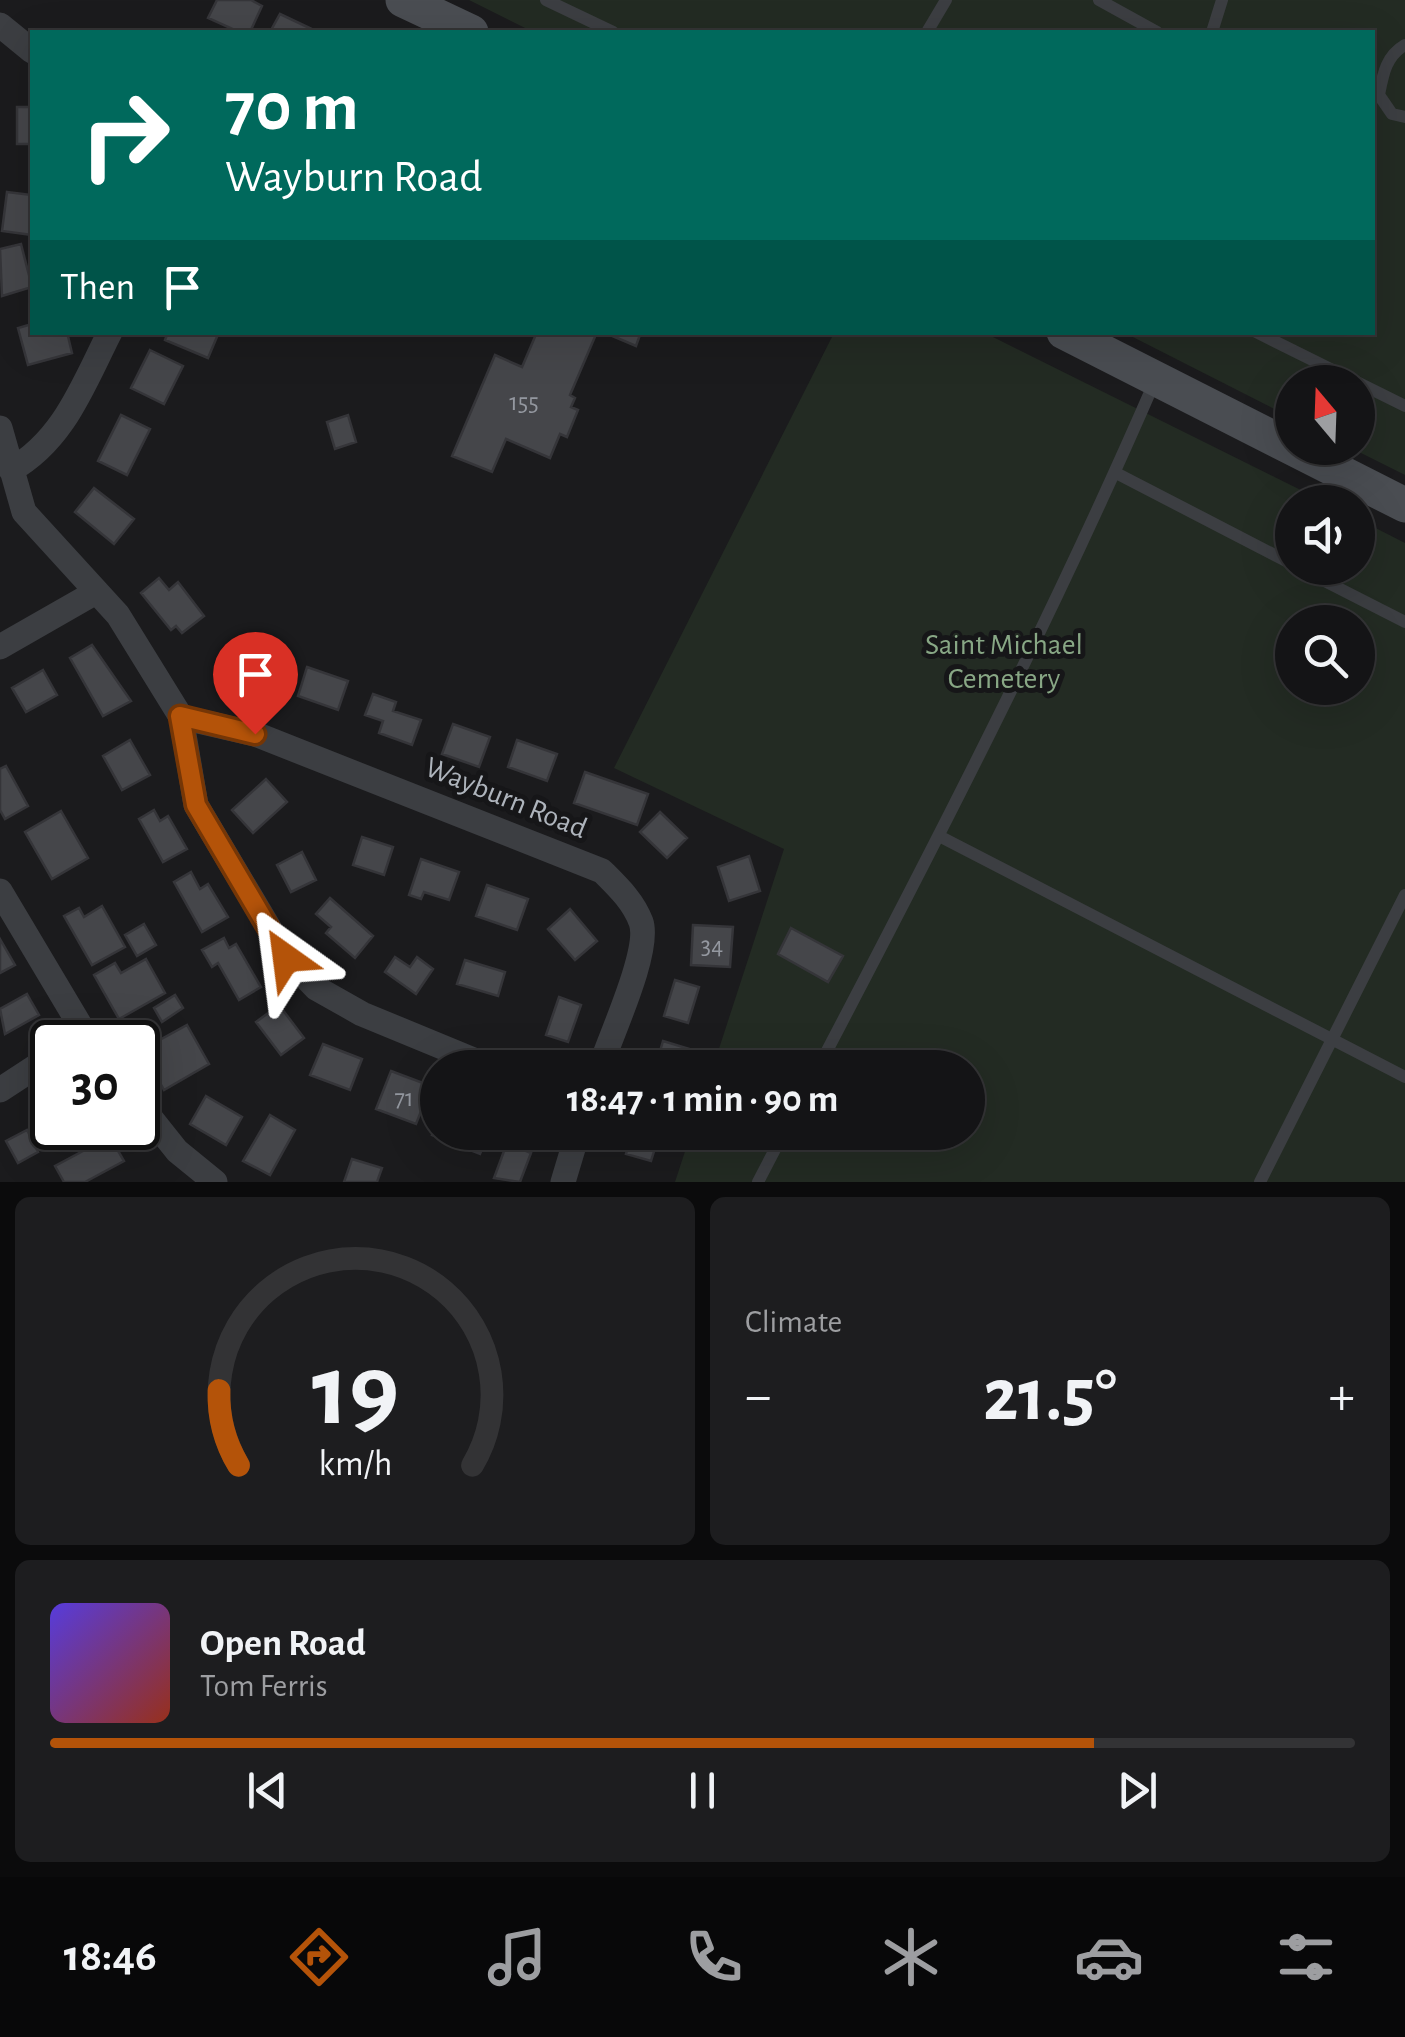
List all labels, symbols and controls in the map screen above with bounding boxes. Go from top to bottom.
icon: right [60,70,190,200]
text: 70 m [225,73,359,143]
text: Wayburn Road [225,155,483,200]
icon: arrive [155,260,210,315]
text: Then [60,269,135,307]
north arrow [1275,365,1375,465]
map controls [1275,365,1375,705]
house number: 155 [509,390,539,415]
button: sound [1275,485,1375,585]
button: search [1275,605,1375,705]
park label: Saint Michael Cemetery [925,630,1083,694]
pin [213,632,298,735]
icon: arrive [228,647,283,702]
street label: Wayburn Road [421,752,591,844]
position arrow [234,906,338,1010]
house number: 34 [701,934,723,959]
speed limit sign: 30 [30,1020,160,1150]
text: 18:47 · 1 min · 90 m [567,1081,838,1119]
house number: 71 [394,1086,414,1111]
text: Climate [745,1306,842,1338]
text: 19 [311,1340,399,1444]
text: 21.5° [983,1359,1117,1434]
text: − [745,1369,771,1424]
text: + [1329,1369,1355,1424]
text: km/h [318,1446,392,1482]
text: Open Road [200,1625,366,1663]
text: Tom Ferris [200,1670,328,1702]
icon: previous [240,1763,295,1818]
icon: pause [675,1763,730,1818]
icon: next [1110,1763,1165,1818]
icon: directions [284,1922,354,1992]
icon: music [482,1922,552,1992]
icon: phone [679,1922,749,1992]
icon: climate [876,1922,946,1992]
icon: car [1074,1922,1144,1992]
icon: filters [1271,1922,1341,1992]
text: 18:46 [64,1934,157,1979]

